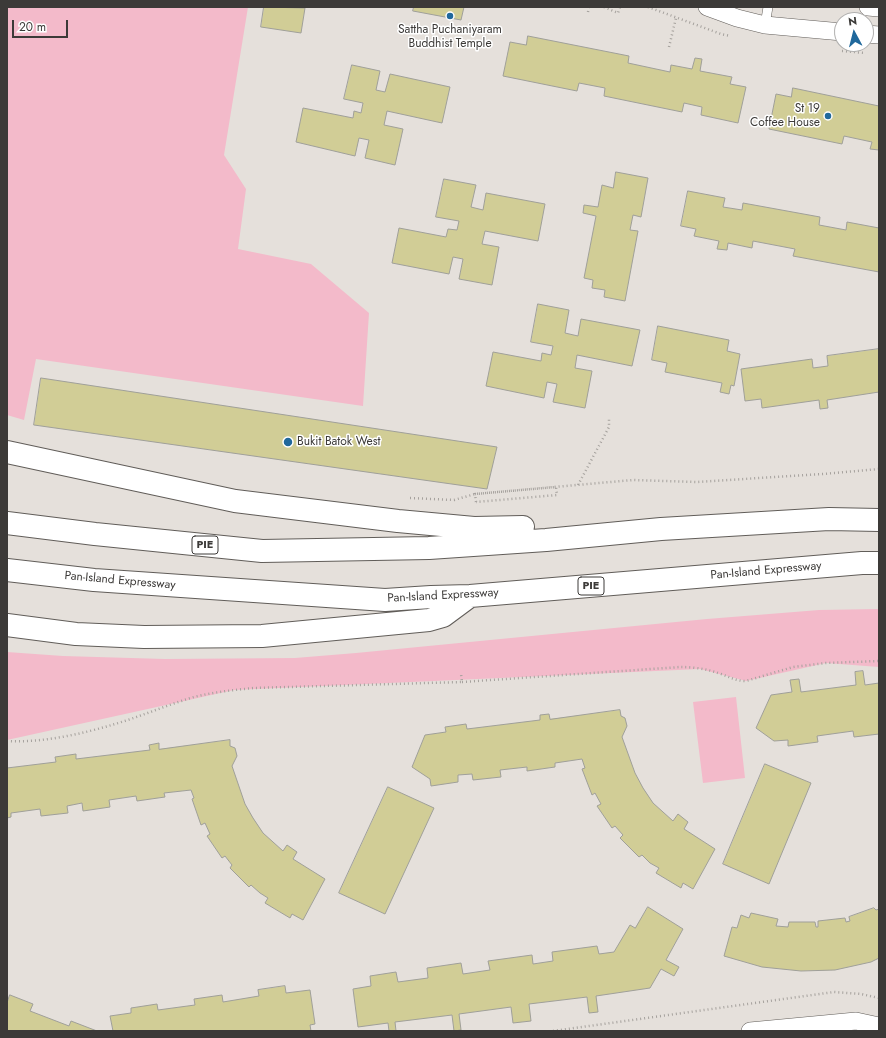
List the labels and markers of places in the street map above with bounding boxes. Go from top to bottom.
marker: Sattha Puchaniyaram Buddhist Temple [445,11,455,21]
place label: Sattha Puchaniyaram Buddhist Temple [398,23,502,51]
place label: St 19 Coffee House [750,102,820,130]
marker: St 19 Coffee House [823,111,833,121]
place label: Bukit Batok West [297,435,380,449]
marker: Bukit Batok West [282,436,294,448]

